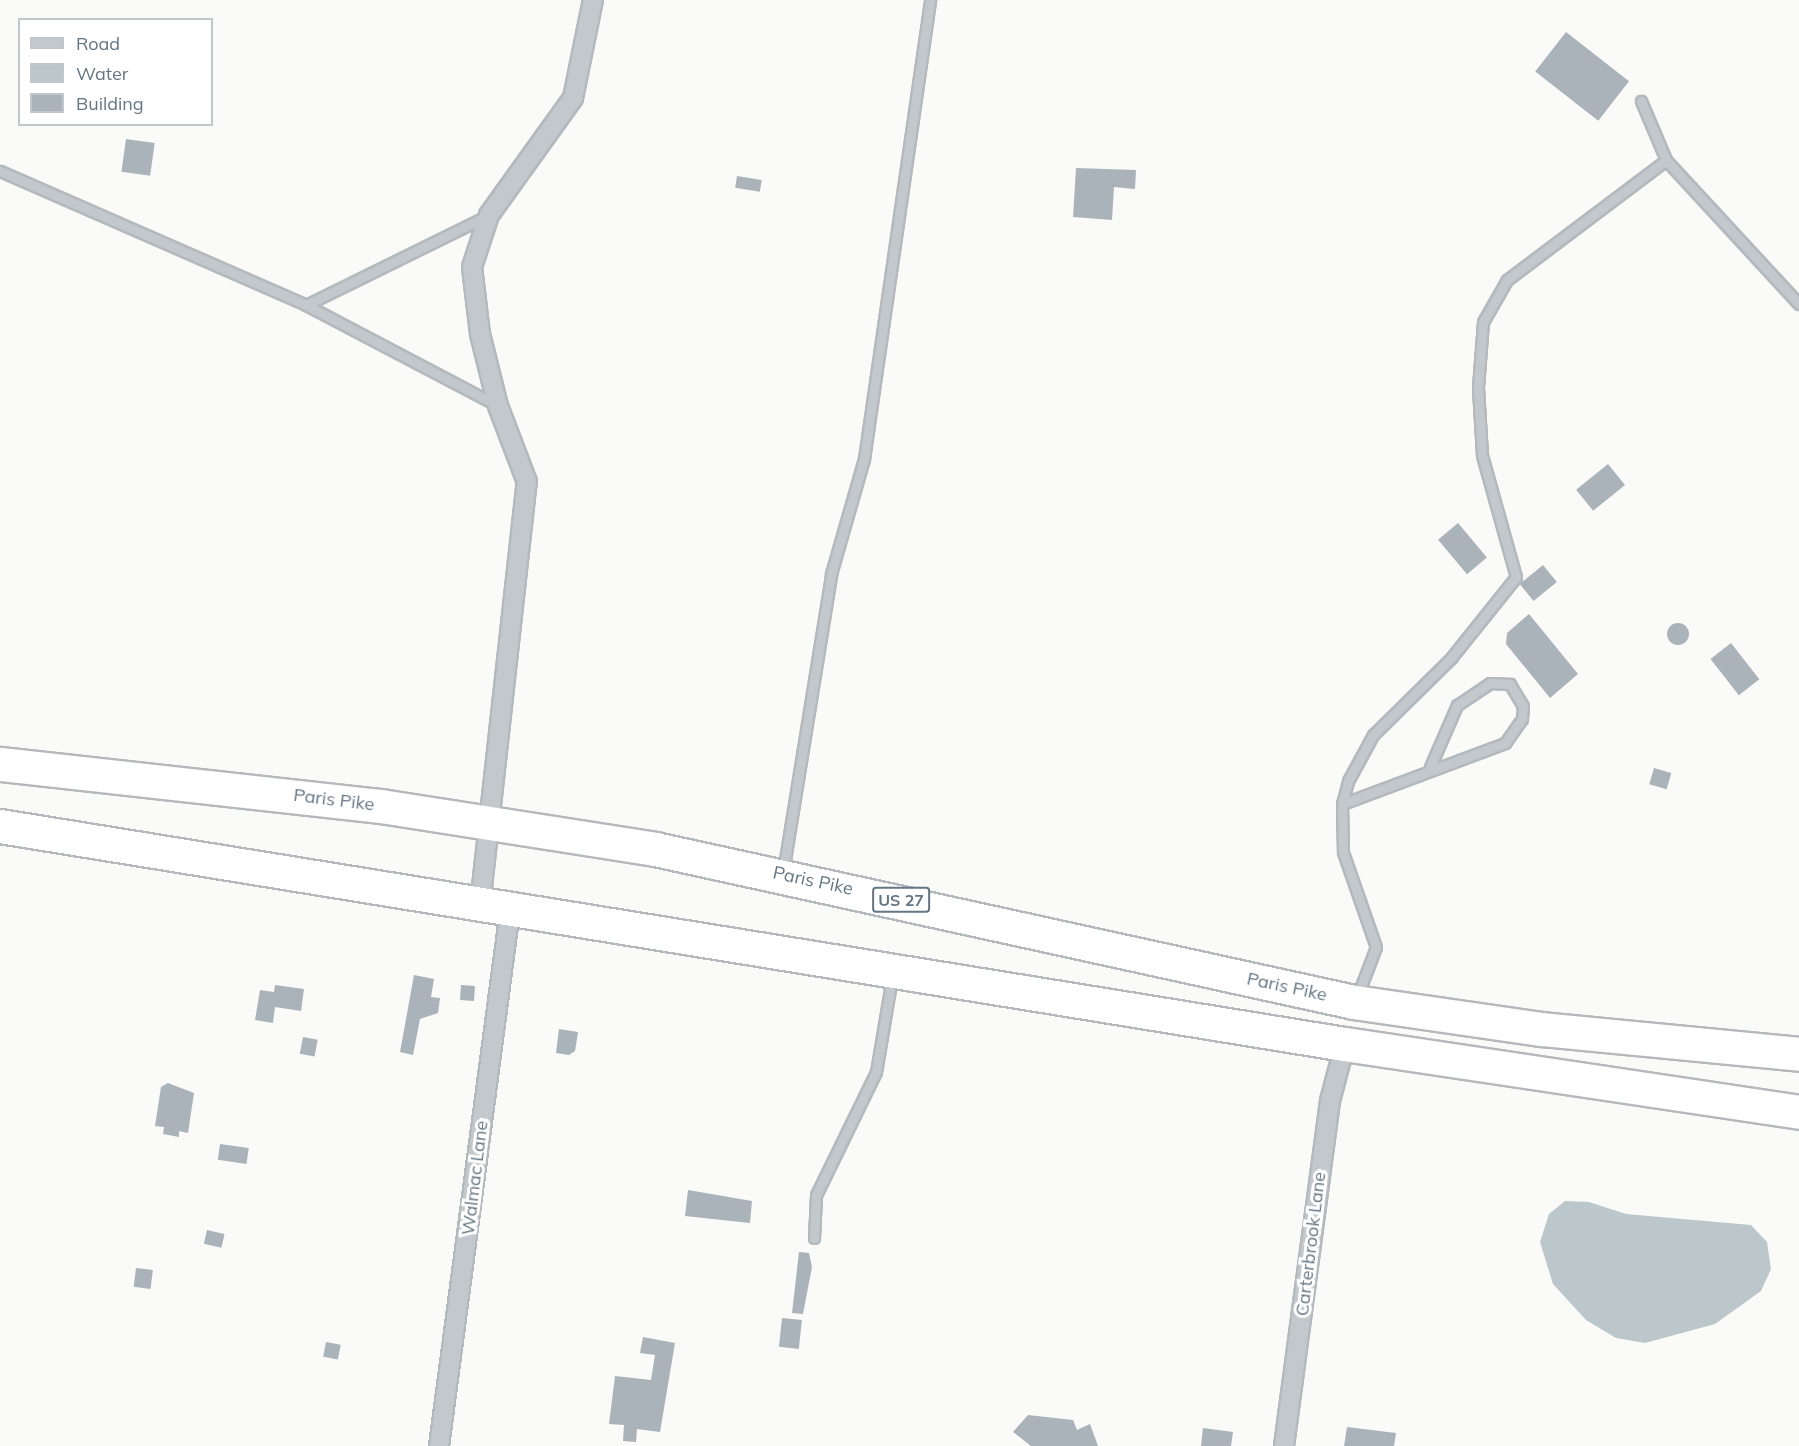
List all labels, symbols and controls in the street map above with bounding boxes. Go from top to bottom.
legend [18,18,213,126]
text: Road [76,32,120,55]
text: Water [76,62,128,85]
text: Building [76,92,144,115]
street label: Paris Pike [292,784,376,816]
street label: Paris Pike [771,862,855,900]
road number: US 27 [871,887,931,913]
street label: Paris Pike [1245,968,1329,1006]
street label: Walmac Lane [457,1119,493,1237]
street label: Carterbrook Lane [1291,1171,1331,1317]

